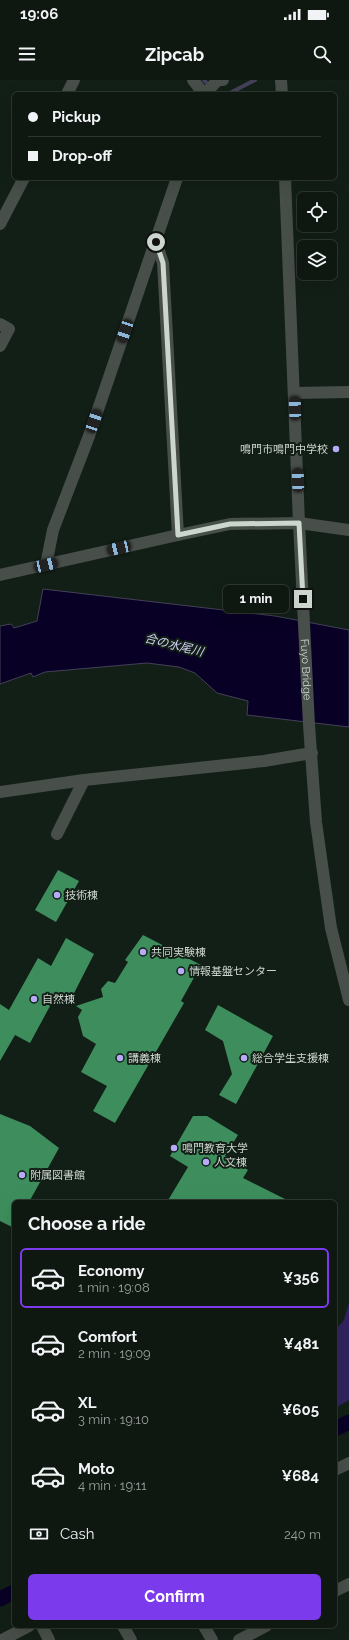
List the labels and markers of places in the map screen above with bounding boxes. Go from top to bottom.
place label: 鳴門市鳴門中学校 [240,443,328,456]
marker: 鳴門市鳴門中学校 [331,444,341,454]
place label: 技術棟 [65,889,98,902]
marker: 技術棟 [52,890,62,900]
place label: 共同実験棟 [151,946,206,959]
marker: 共同実験棟 [138,947,148,957]
place label: 情報基盤センター [189,965,277,978]
marker: 情報基盤センター [176,966,186,976]
place label: 自然棟 [42,993,75,1006]
marker: 自然棟 [29,994,39,1004]
place label: 講義棟 [128,1052,161,1065]
place label: 総合学生支援棟 [252,1052,329,1065]
marker: 講義棟 [115,1053,125,1063]
marker: 総合学生支援棟 [239,1053,249,1063]
place label: 鳴門教育大学 [182,1142,248,1155]
marker: 鳴門教育大学 [169,1143,179,1153]
place label: 人文棟 [214,1156,247,1169]
marker: 人文棟 [201,1157,211,1167]
place label: 附属図書館 [30,1169,85,1182]
marker: 附属図書館 [17,1170,27,1180]

